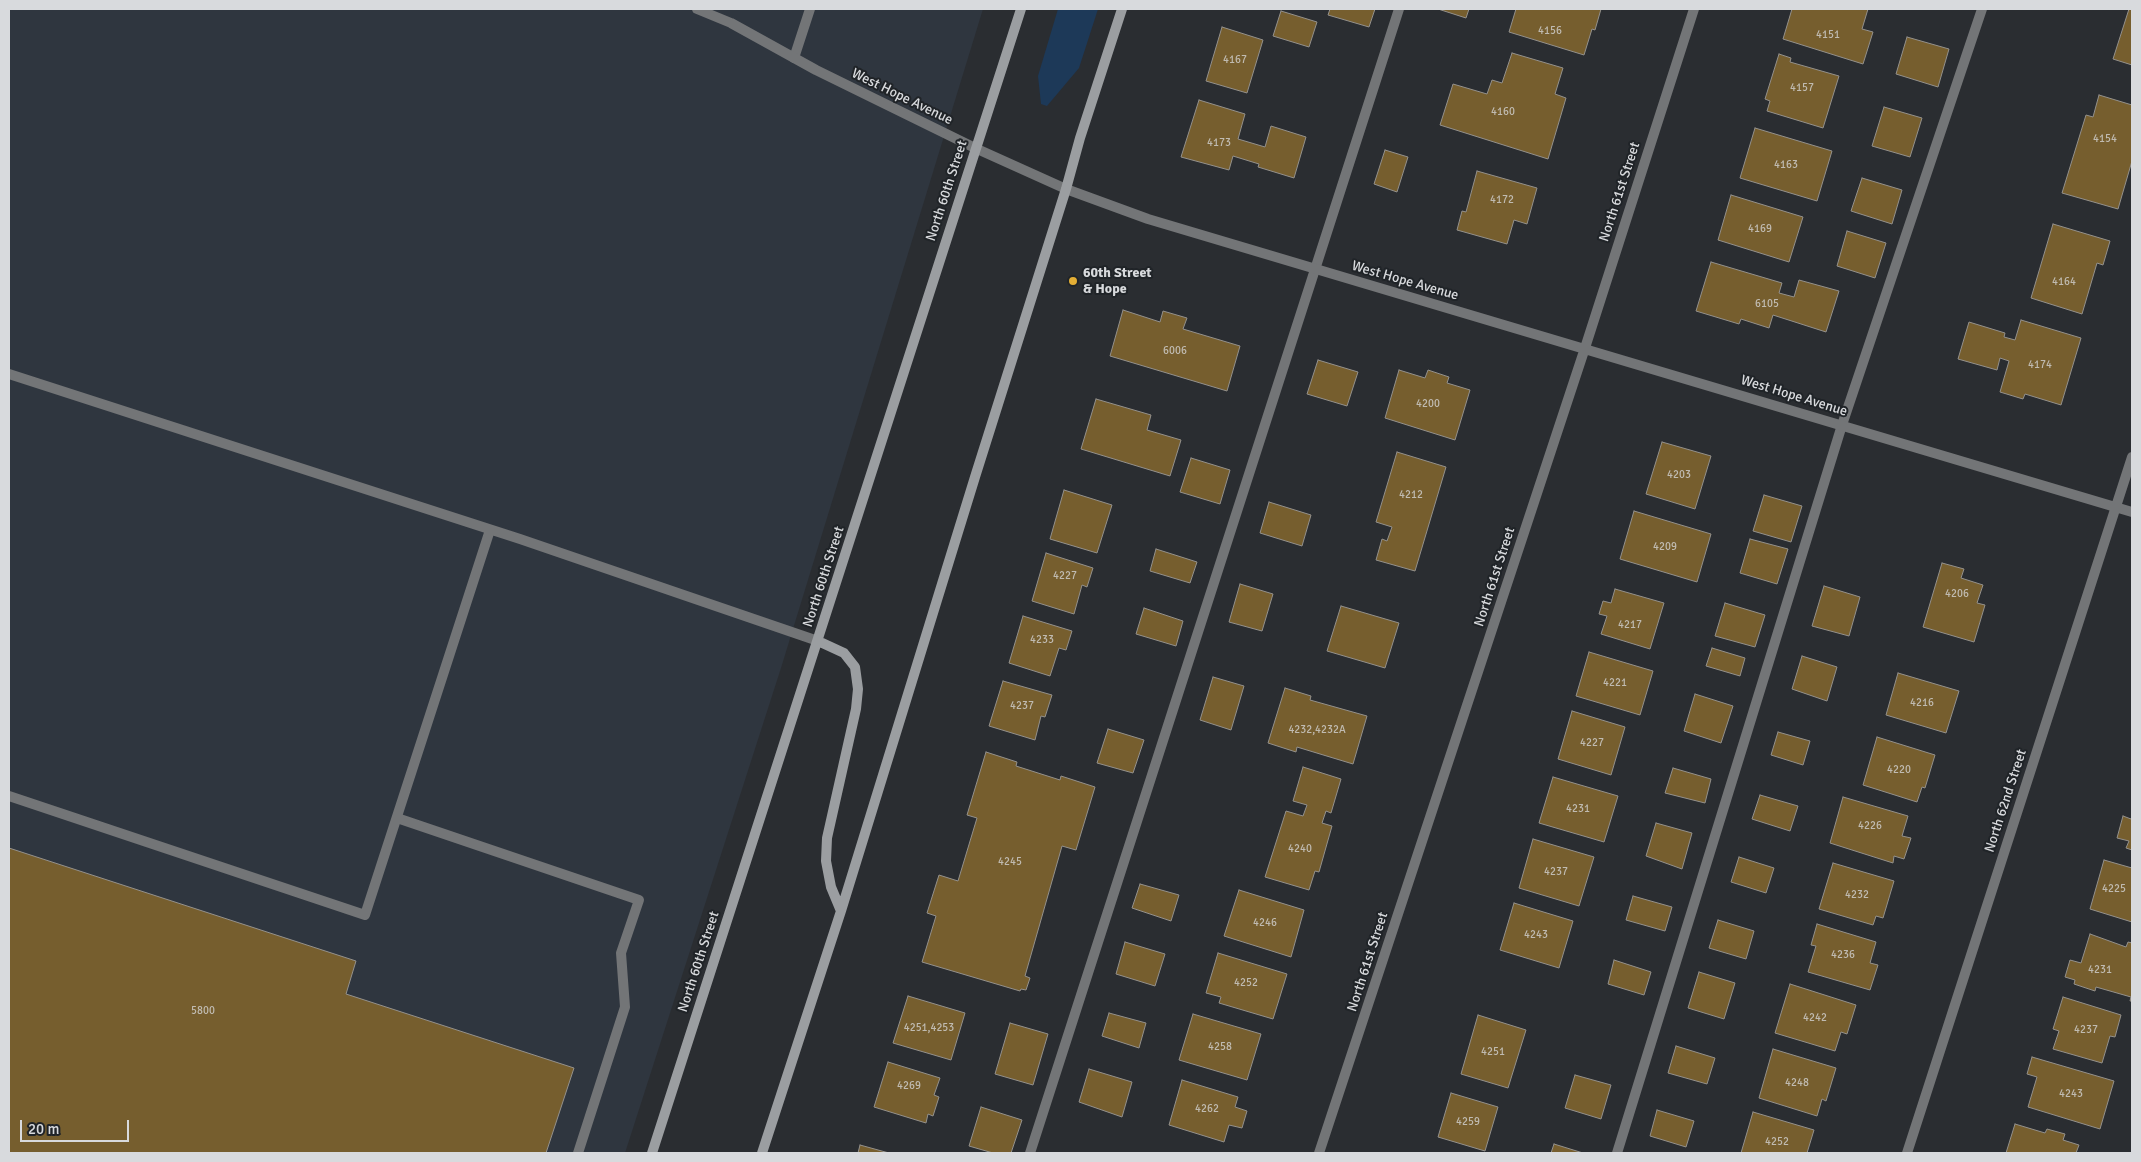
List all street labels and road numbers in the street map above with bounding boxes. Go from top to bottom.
street label: West Hope Avenue [849,65,955,129]
street label: North 60th Street [923,138,971,244]
street label: North 61st Street [1596,140,1644,244]
street label: West Hope Avenue [1350,258,1460,304]
street label: West Hope Avenue [1739,372,1849,420]
street label: North 60th Street [800,524,848,630]
street label: North 61st Street [1471,525,1519,629]
street label: North 62nd Street [1981,747,2031,855]
street label: North 60th Street [675,909,723,1015]
street label: North 61st Street [1344,910,1392,1014]

